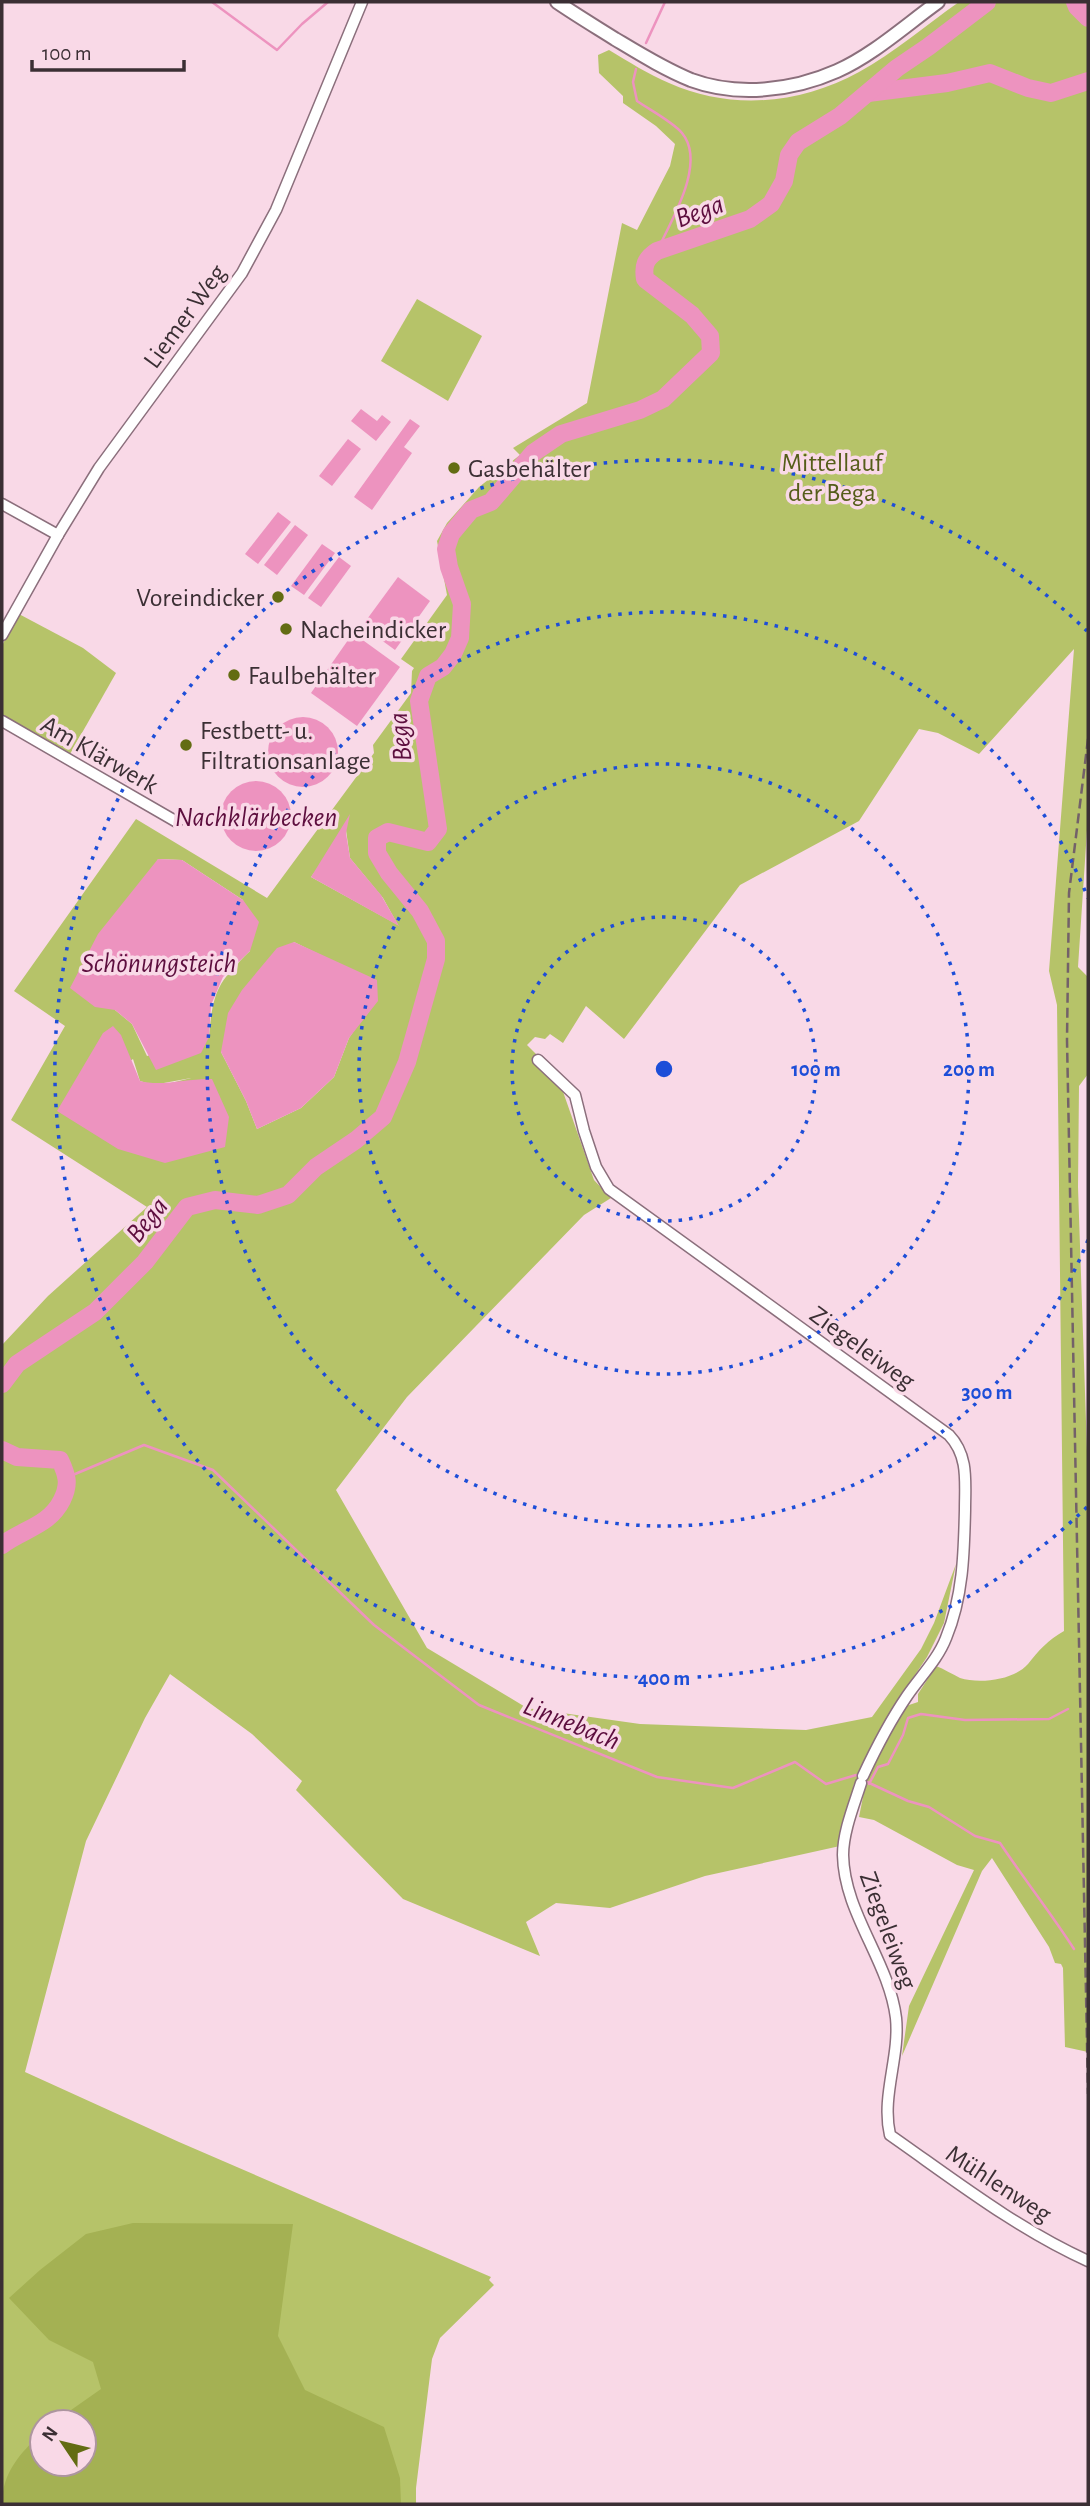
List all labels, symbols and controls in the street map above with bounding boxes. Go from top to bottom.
scale bar [32,28,184,72]
text: 100 m [42,43,92,64]
water label: Bega [672,190,728,233]
street label: Liemer Weg [139,260,231,373]
park label: Mittellauf der Bega [782,450,884,506]
place label: Gasbehälter [468,456,591,482]
marker: Gasbehälter [446,460,462,476]
place label: Voreindicker [136,585,265,611]
marker: Voreindicker [270,589,286,605]
place label: Nacheindicker [300,617,447,643]
marker: Nacheindicker [278,621,294,637]
place label: Faulbehälter [248,663,376,689]
marker: Faulbehälter [226,667,242,683]
street label: Am Klärwerk [37,711,163,799]
water label: Bega [384,711,417,763]
place label: Festbett- u. Filtrationsanlage [200,718,371,774]
marker: Festbett- u. Filtrationsanlage [178,737,194,753]
water label: Nachklärbecken [175,804,337,832]
water label: Schönungsteich [82,950,236,978]
centre of rings [652,1057,676,1081]
text: 100 m [791,1059,841,1080]
text: 200 m [943,1059,995,1080]
water label: Bega [121,1192,174,1248]
street label: Ziegeleiweg [805,1301,920,1395]
text: 300 m [961,1382,1013,1403]
text: 400 m [638,1668,690,1689]
water label: Linnebach [519,1692,623,1756]
street label: Ziegeleiweg [855,1868,921,1993]
street label: Mühlenweg [941,2140,1056,2228]
north arrow [28,2408,98,2478]
text: N [39,2423,62,2445]

